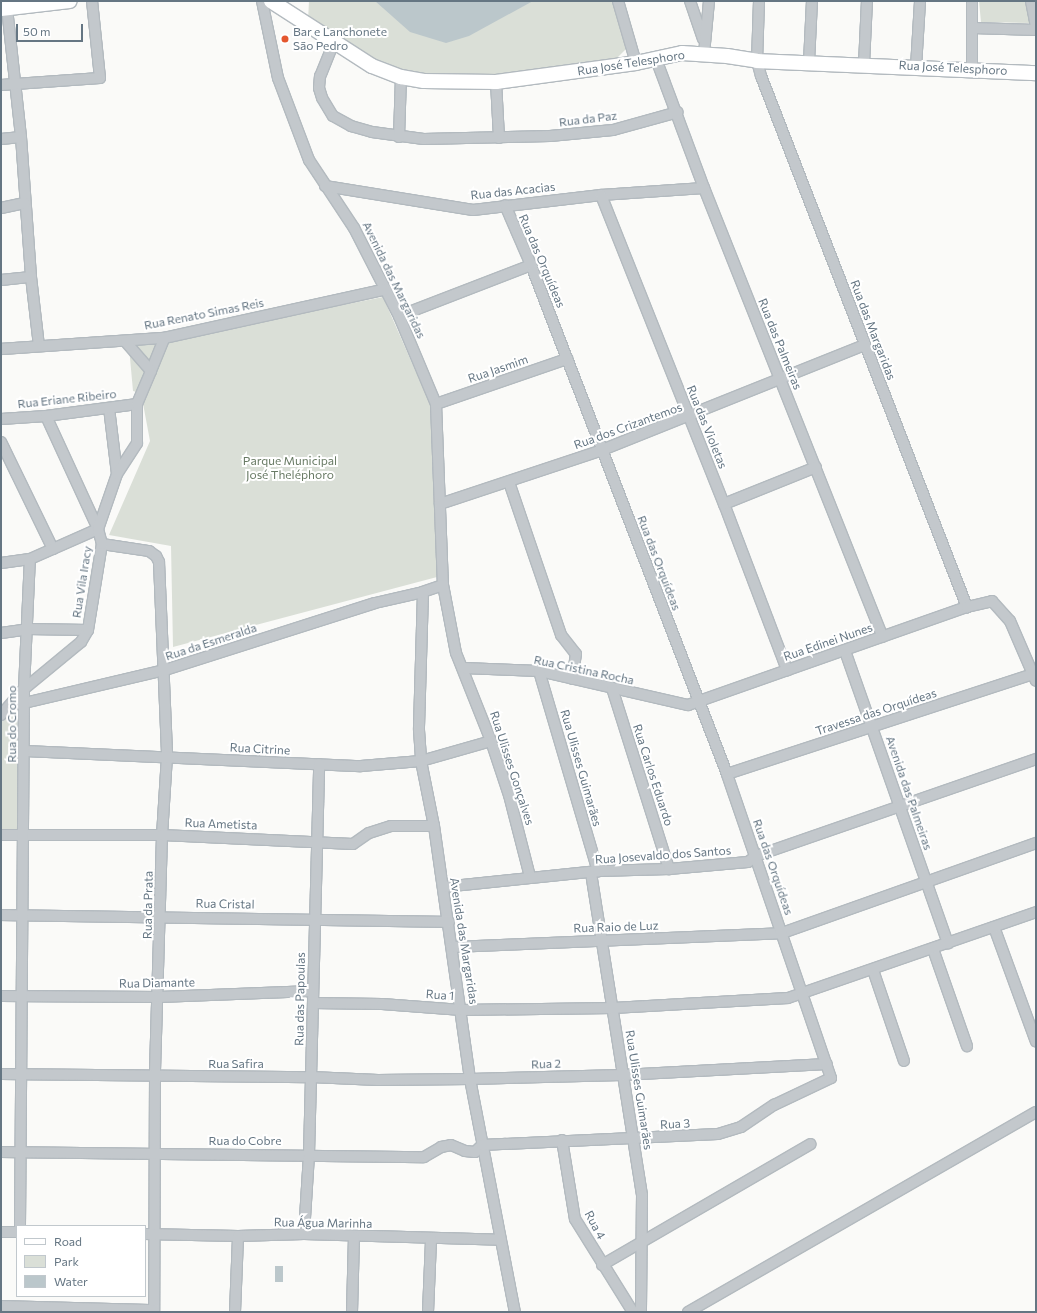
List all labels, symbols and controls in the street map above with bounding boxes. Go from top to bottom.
scale bar [18,16,85,42]
text: 50 m [23,24,51,38]
place label: Bar e Lanchonete São Pedro [293,25,387,53]
marker: Bar e Lanchonete São Pedro [280,34,290,44]
street label: Rua José Telesphoro [576,47,686,79]
street label: Rua José Telesphoro [898,58,1008,78]
street label: Rua da Paz [558,108,618,130]
street label: Rua das Acacias [470,179,556,203]
street label: Rua das Orquídeas [516,212,568,310]
street label: Avenida das Margaridas [359,219,429,341]
street label: Rua das Margaridas [847,278,899,382]
street label: Rua Renato Simas Reis [143,295,265,333]
street label: Rua das Palmeiras [755,296,805,392]
street label: Rua Jasmim [466,352,530,386]
street label: Rua das Violetas [684,383,730,471]
street label: Rua Eriane Ribeiro [17,387,117,411]
street label: Rua dos Crizantemos [572,400,684,452]
park label: Parque Municipal José Theléphoro [243,454,337,482]
street label: Rua das Orquídeas [634,514,684,612]
street label: Rua Vila Iracy [69,545,95,619]
street label: Rua da Esmeralda [163,620,259,664]
street label: Rua Edinei Nunes [782,620,874,664]
street label: Rua Cristina Rocha [533,652,635,688]
street label: Rua do Cromo [5,685,19,763]
street label: Travessa das Orquídeas [814,686,938,738]
street label: Rua Ulisses Guimarães [557,708,605,828]
street label: Rua Ulisses Gonçalves [487,709,537,827]
street label: Rua Carlos Eduardo [630,722,676,828]
street label: Avenida das Palmeiras [883,734,935,852]
street label: Rua Citrine [229,740,291,758]
street label: Rua Ametista [184,816,258,832]
street label: Rua das Orquídeas [750,817,796,917]
street label: Rua Josevaldo dos Santos [594,843,732,867]
street label: Rua da Prata [140,871,156,939]
street label: Avenida das Margaridas [447,877,481,1005]
street label: Rua Cristal [195,896,255,912]
street label: Rua Raio de Luz [573,918,659,936]
street label: Rua das Papoulas [292,952,308,1046]
street label: Rua Diamante [119,975,195,991]
street label: Rua 1 [425,987,455,1003]
street label: Rua Ulisses Guimarães [622,1029,656,1151]
street label: Rua 2 [531,1056,561,1072]
street label: Rua Safira [208,1057,264,1071]
street label: Rua 3 [660,1116,690,1132]
street label: Rua do Cobre [208,1134,282,1148]
street label: Rua 4 [581,1208,609,1242]
street label: Rua Água Marinha [274,1215,372,1231]
legend [16,1225,146,1297]
text: Road [54,1234,82,1248]
text: Park [54,1254,79,1268]
text: Water [54,1274,88,1288]

